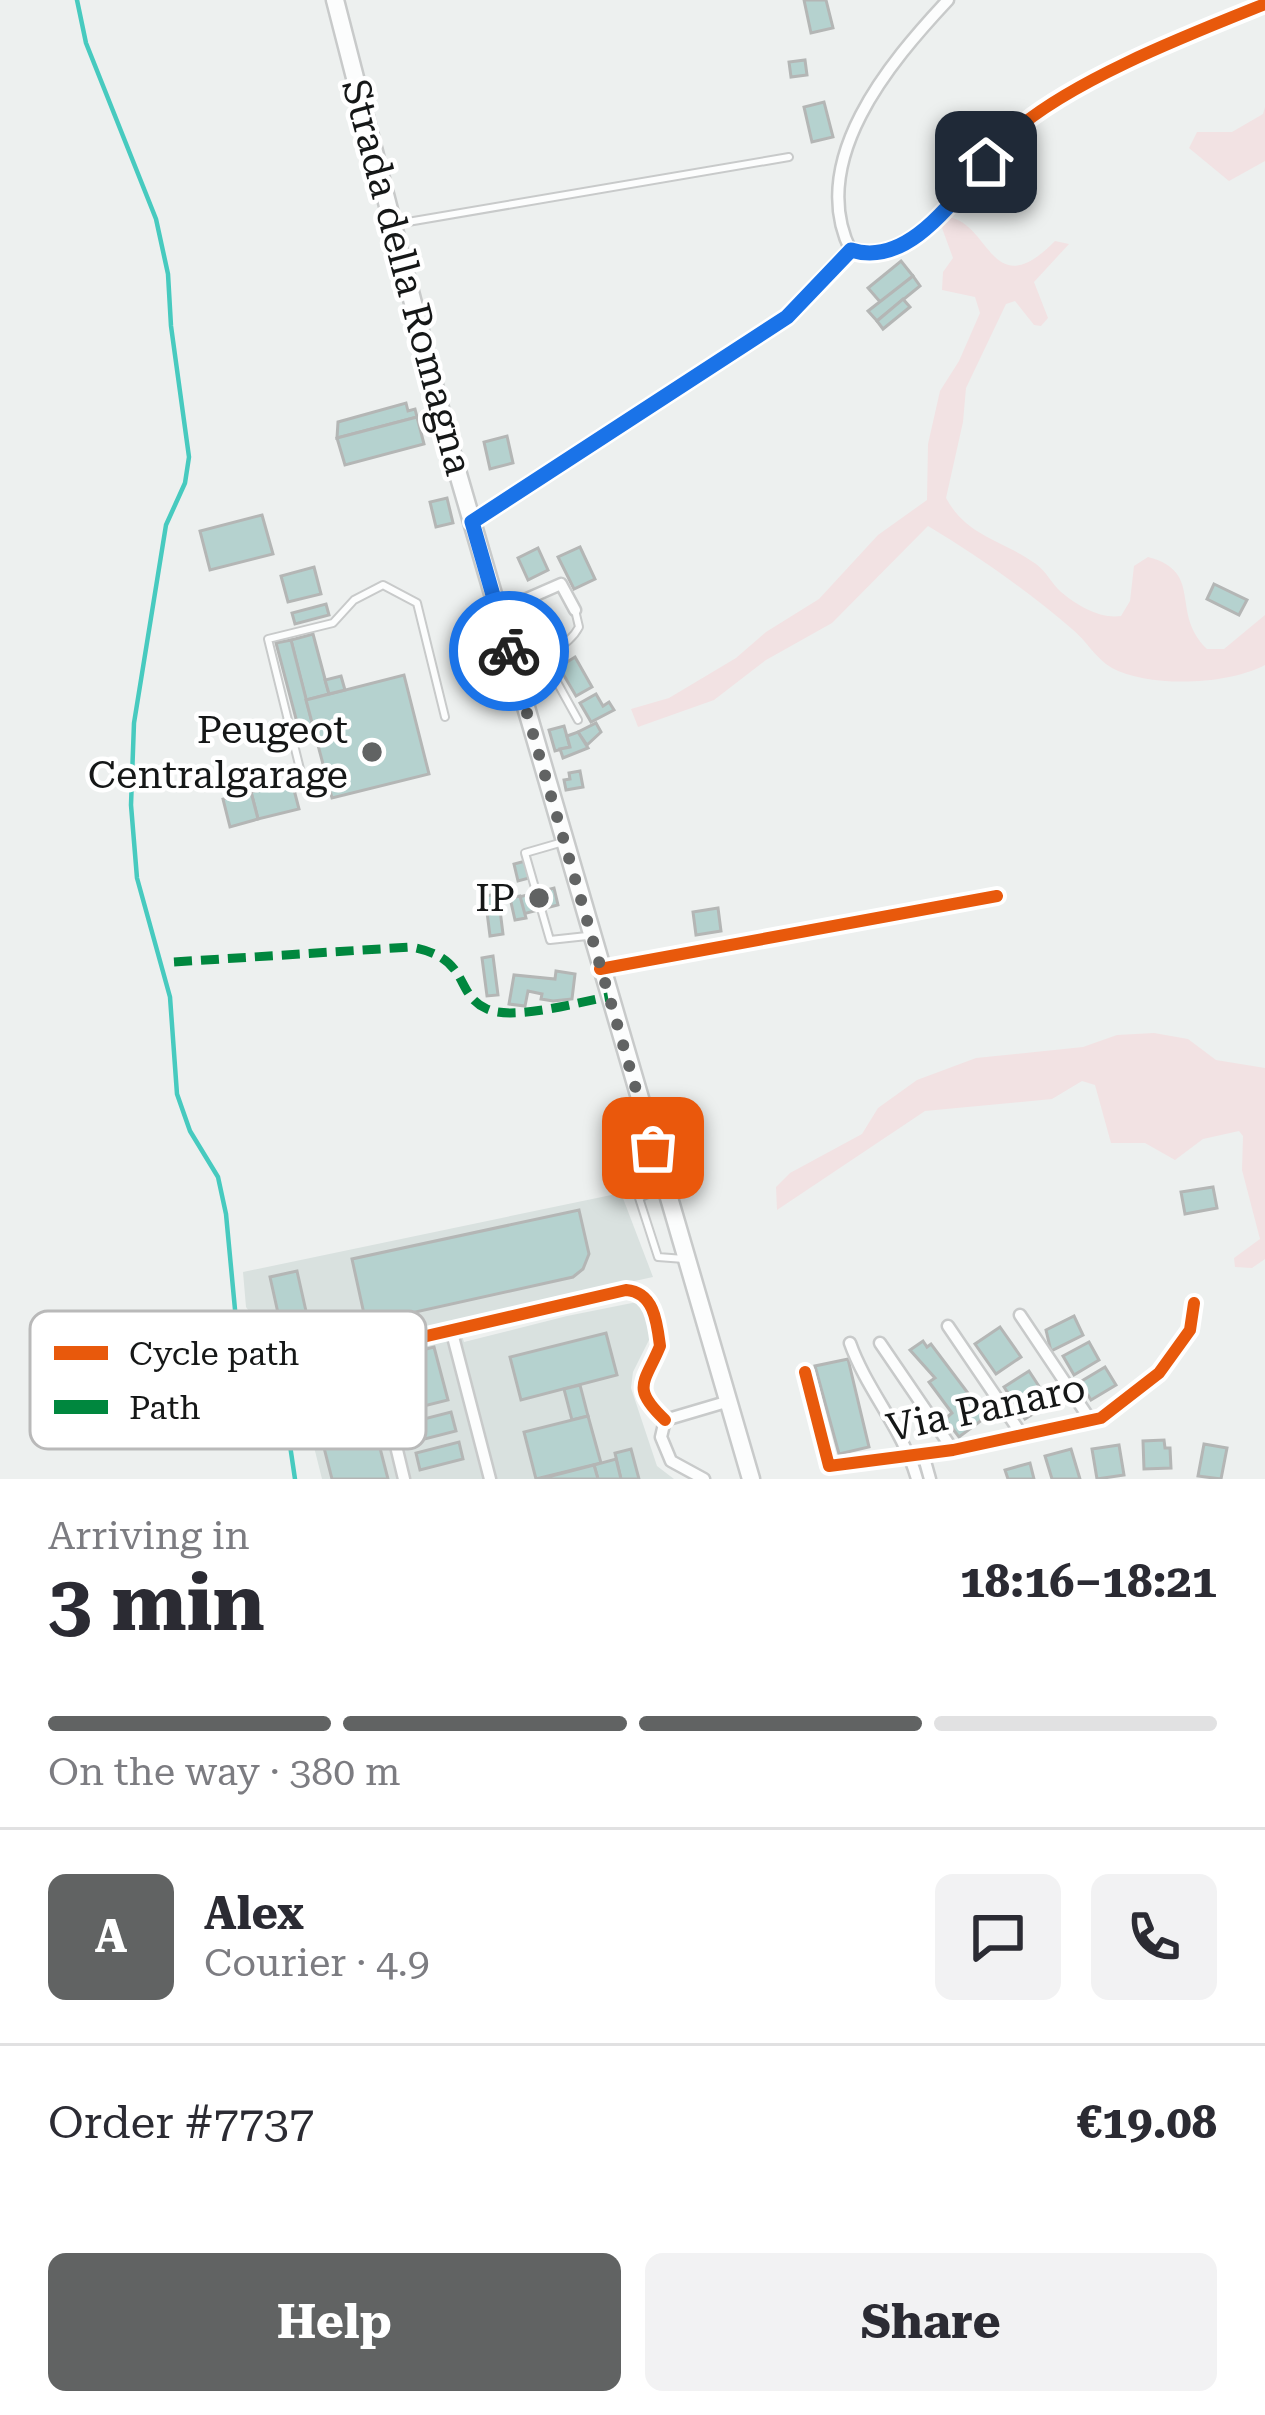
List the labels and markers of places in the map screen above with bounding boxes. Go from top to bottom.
pin [935,111,1037,213]
place label: Peugeot Centralgarage [88,707,348,798]
marker: Peugeot Centralgarage [359,739,385,765]
place label: IP [475,875,515,921]
marker: IP [526,885,552,911]
pin [602,1097,704,1199]

